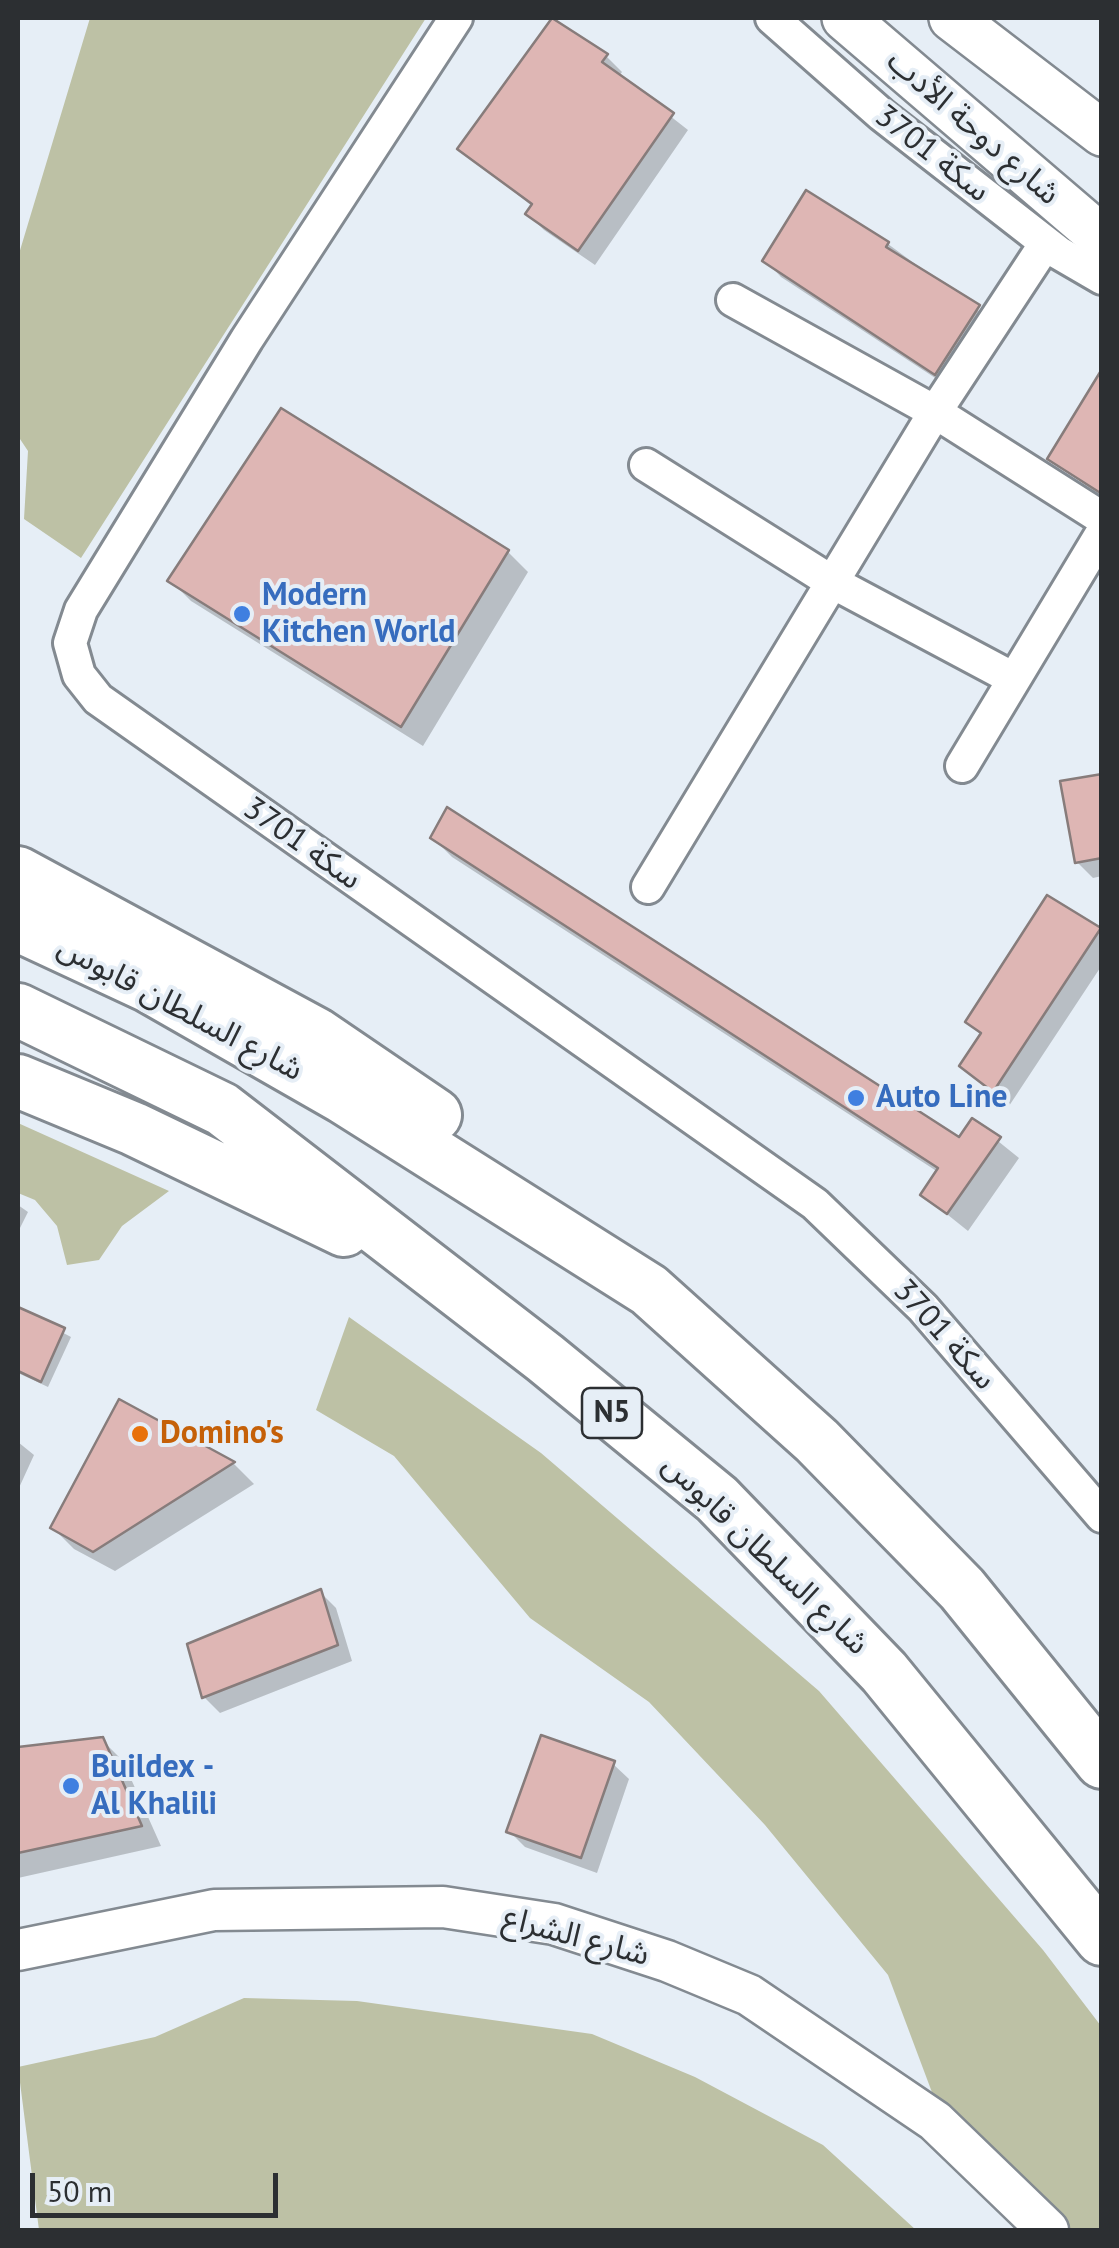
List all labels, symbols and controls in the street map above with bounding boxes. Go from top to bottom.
street label: شارع دوحة الأدب [879,42,1067,214]
street label: سكة 3701 [867,97,997,211]
place label: Modern Kitchen World [262,577,456,652]
marker: Modern Kitchen World [231,603,253,625]
street label: سكة 3701 [236,789,368,899]
street label: شارع السلطان قابوس [51,928,309,1090]
place label: Auto Line [876,1079,1008,1117]
marker: Auto Line [845,1087,867,1109]
street label: سكة 3701 [884,1272,1004,1398]
road number: N5 [582,1388,642,1438]
place label: Domino's [160,1415,284,1453]
marker: Domino's [129,1423,151,1445]
street label: شارع السلطان قابوس [654,1447,876,1663]
place label: Buildex - Al Khalili [91,1749,217,1824]
marker: Buildex - Al Khalili [60,1775,82,1797]
street label: شارع الشراع [499,1899,653,1975]
scale bar [35,2153,282,2215]
text: 50 m [47,2171,112,2210]

